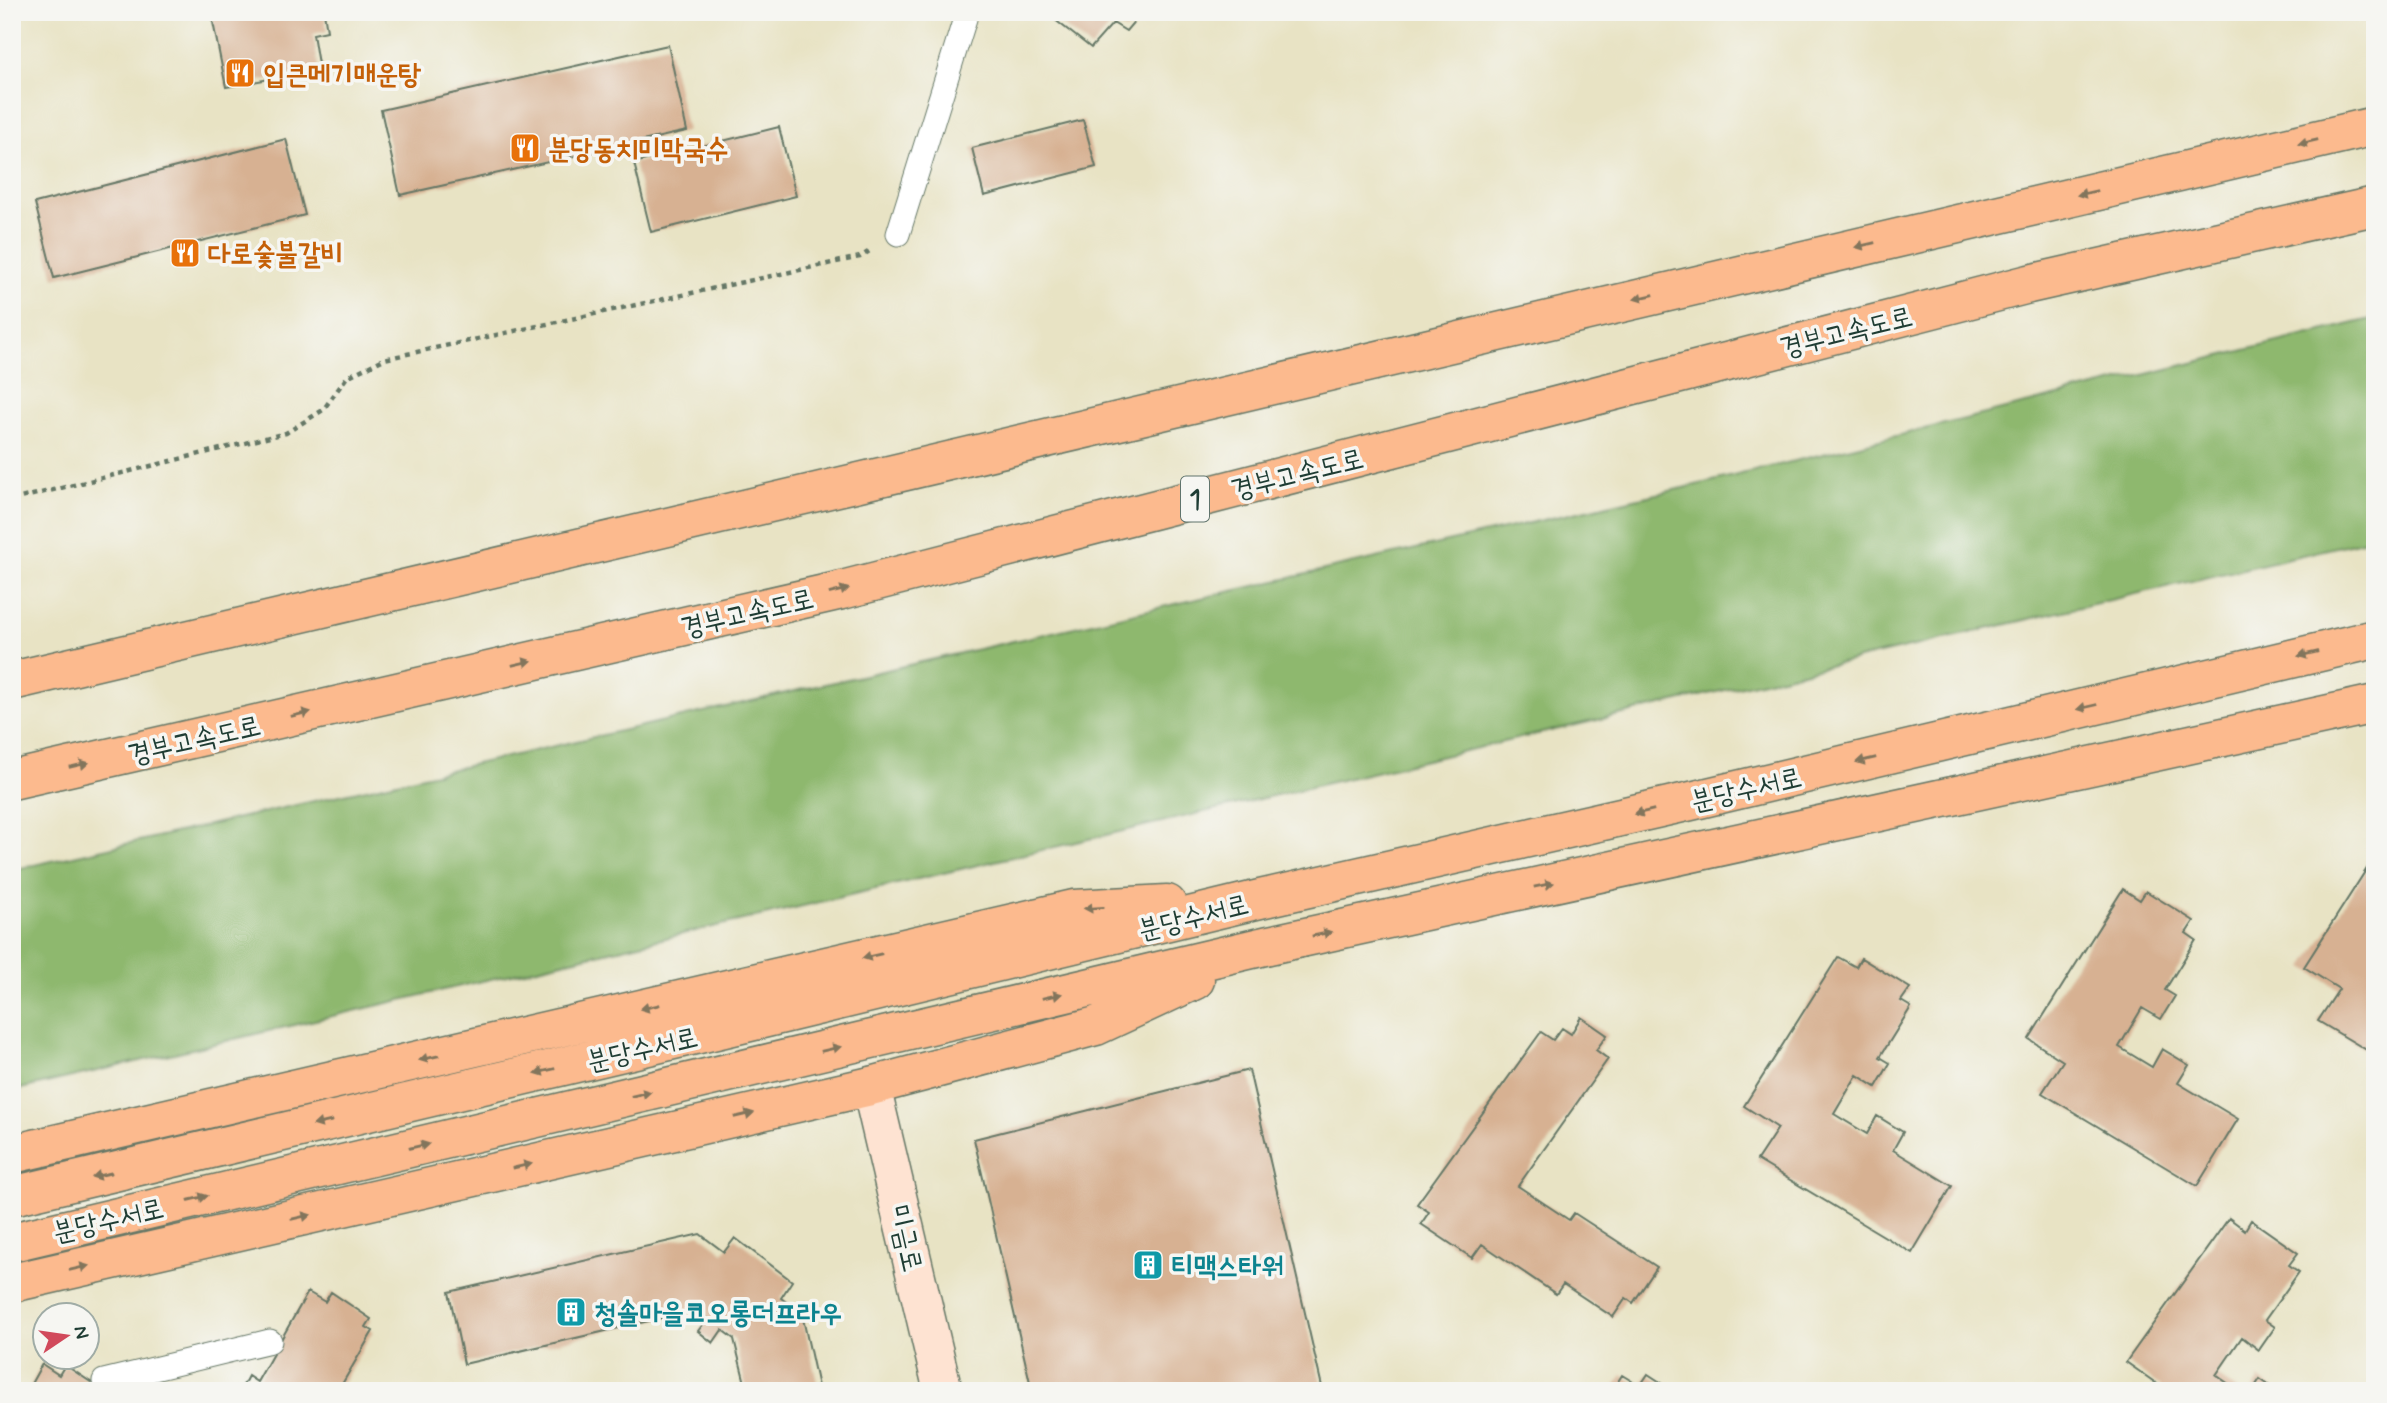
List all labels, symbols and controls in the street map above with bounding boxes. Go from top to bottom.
restaurant icon: 입큰메기매운탕 [223,56,257,90]
place label: 입큰메기매운탕 [263,57,421,94]
restaurant icon: 분당동치미막국수 [508,131,542,165]
place label: 분당동치미막국수 [548,132,728,169]
one-way arrow [2297,136,2319,147]
one-way arrow [2076,188,2098,199]
restaurant icon: 다로숯불갈비 [168,236,202,270]
place label: 다로숯불갈비 [208,237,343,274]
one-way arrow [1854,239,1876,250]
one-way arrow [1633,292,1655,303]
street label: 경부고속도로 [1777,299,1917,368]
street label: 경부고속도로 [1228,441,1368,510]
road number: 1 [1181,477,1209,522]
street label: 경부고속도로 [678,581,818,648]
one-way arrow [829,585,851,596]
one-way arrow [2297,649,2319,660]
one-way arrow [511,658,533,669]
one-way arrow [2076,702,2098,713]
street label: 경부고속도로 [125,708,265,775]
one-way arrow [290,709,312,720]
one-way arrow [1855,755,1877,766]
one-way arrow [68,759,90,770]
street label: 분당수서로 [1688,760,1806,821]
one-way arrow [1633,806,1655,817]
one-way arrow [1533,880,1555,891]
street label: 분당수서로 [1134,887,1253,950]
one-way arrow [1083,903,1105,914]
one-way arrow [1311,928,1333,939]
one-way arrow [861,950,883,961]
one-way arrow [1042,991,1064,1002]
one-way arrow [639,1001,661,1012]
street label: 분당수서로 [584,1020,702,1081]
one-way arrow [820,1043,842,1054]
one-way arrow [418,1053,440,1064]
one-way arrow [534,1066,556,1077]
one-way arrow [630,1088,652,1099]
one-way arrow [733,1109,755,1120]
one-way arrow [312,1118,334,1129]
one-way arrow [408,1140,430,1151]
one-way arrow [511,1160,533,1171]
one-way arrow [91,1170,113,1181]
street label: 분당수서로 [50,1191,168,1252]
one-way arrow [187,1192,209,1203]
street label: 미금로 [879,1201,930,1276]
one-way arrow [290,1211,312,1222]
building icon: 티맥스타워 [1131,1248,1165,1282]
place label: 티맥스타워 [1171,1249,1284,1286]
one-way arrow [68,1262,90,1273]
building icon: 청솔마을코오롱더프라우 [554,1295,588,1329]
place label: 청솔마을코오롱더프라우 [594,1296,842,1333]
north arrow [32,1302,102,1372]
text: N [67,1324,95,1341]

